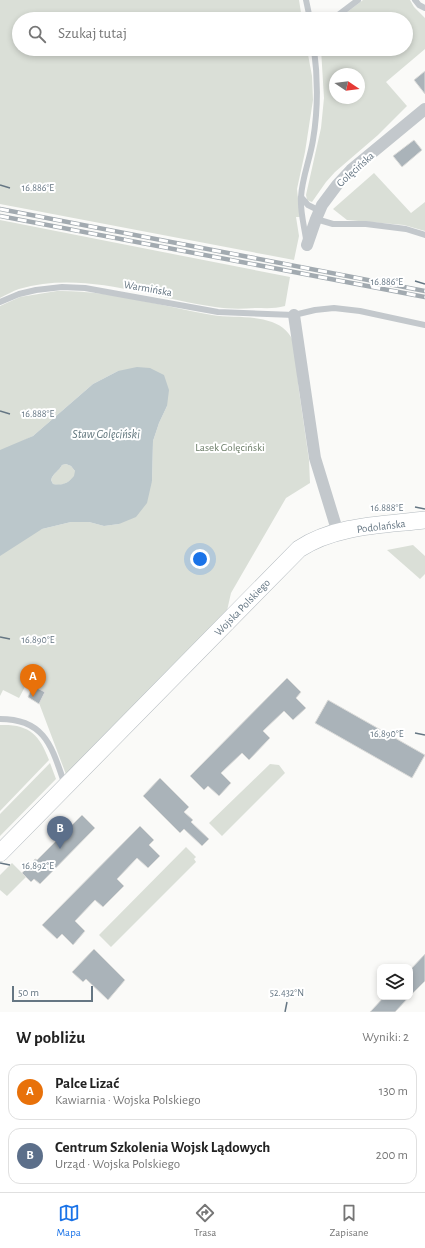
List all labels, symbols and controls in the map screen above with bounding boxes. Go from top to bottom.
search box [12,12,413,56]
icon: search [26,23,48,45]
text: Szukaj tutaj [58,26,127,41]
north arrow [329,68,365,104]
street label: Golęcińska [335,150,376,189]
text: 16.886°E [22,183,54,193]
text: 16.886°E [371,277,403,287]
street label: Warmińska [123,279,173,298]
text: 16.888°E [22,409,54,419]
water label: Staw Golęciński [72,428,140,440]
park label: Lasek Golęciński [195,442,265,453]
text: 16.888°E [371,503,403,513]
street label: Podolańska [356,518,406,535]
your location [190,549,210,569]
street label: Wojska Polskiego [213,577,272,638]
text: 16.890°E [22,635,55,645]
pin: A [20,664,46,697]
text: 16.890°E [371,729,404,739]
pin: B [47,816,73,849]
text: 16.892°E [22,861,54,871]
map controls [377,964,413,1000]
button: layers [377,964,413,1000]
scale bar [12,984,93,1003]
text: 50 m [18,987,39,998]
text: 52.432°N [270,988,304,998]
text: W pobliżu [16,1029,85,1046]
text: Wyniki: 2 [362,1031,409,1044]
text: Palce Lizać [55,1076,119,1091]
text: A [26,1085,34,1098]
text: 130 m [379,1085,408,1098]
text: Kawiarnia · Wojska Polskiego [55,1094,201,1107]
text: Centrum Szkolenia Wojsk Lądowych [55,1140,270,1155]
text: B [26,1149,34,1162]
text: 200 m [376,1149,408,1162]
text: Urząd · Wojska Polskiego [55,1158,180,1171]
tab: Mapa [57,1202,81,1239]
tab: Trasa [194,1202,216,1239]
tab: Zapisane [329,1202,368,1239]

